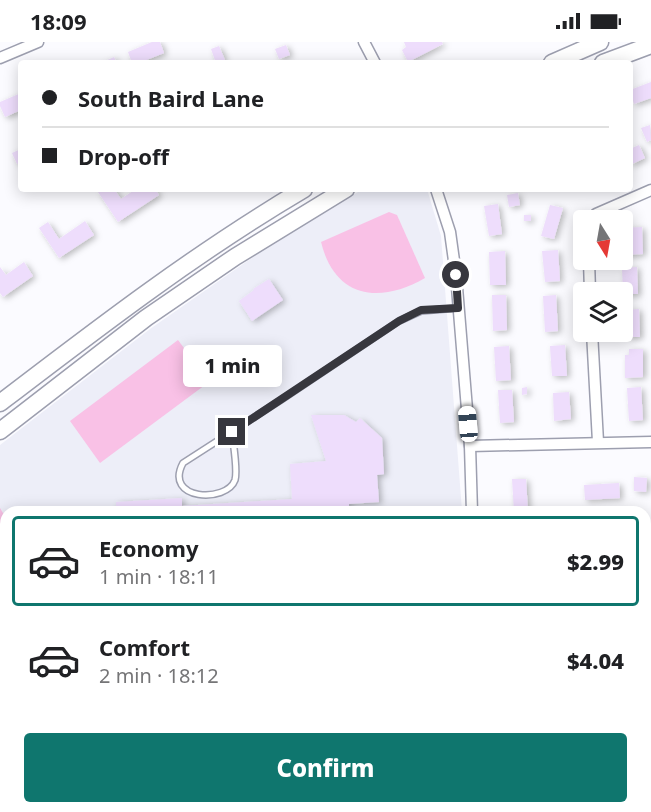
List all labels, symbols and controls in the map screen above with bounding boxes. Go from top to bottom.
text: 18:09 [30,6,87,36]
text: South Baird Lane [78,83,264,113]
text: Drop-off [78,141,169,171]
north arrow [573,210,633,270]
map controls [573,210,633,342]
route start [442,261,469,288]
button: layers [573,282,633,342]
callout: 1 min [182,345,282,387]
text: 1 min [205,352,260,379]
car [457,405,479,443]
route end [218,418,245,445]
text: Economy [99,533,198,563]
icon: car [27,534,81,588]
text: $2.99 [567,546,624,576]
text: 1 min · 18:11 [99,563,219,590]
text: Comfort [99,632,190,662]
icon: car [27,633,81,687]
text: $4.04 [567,645,624,675]
text: 2 min · 18:12 [99,662,219,689]
button: Confirm [24,733,627,802]

